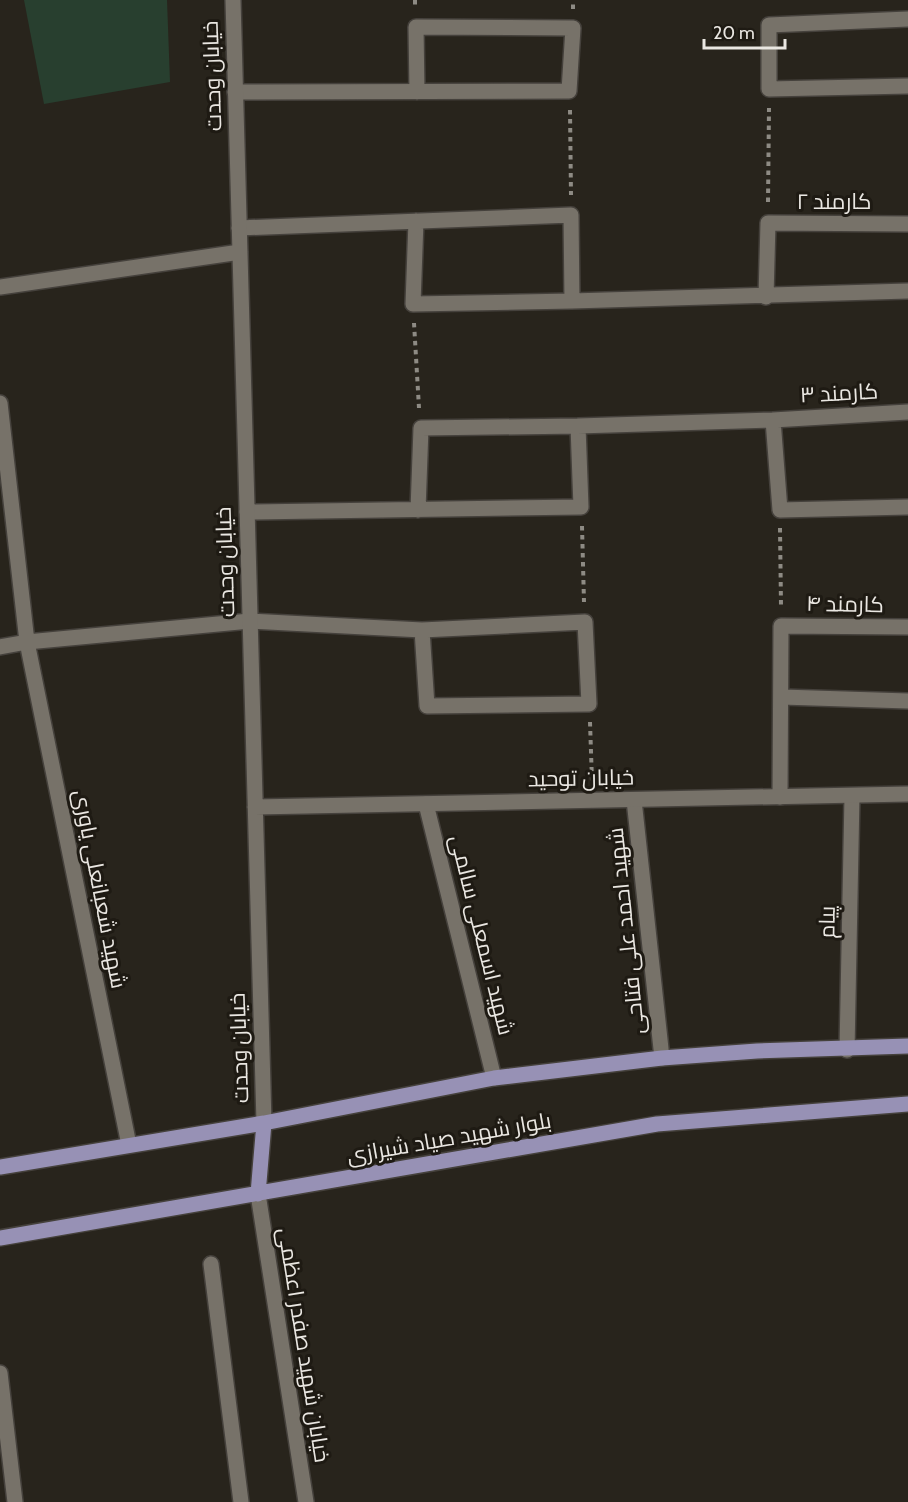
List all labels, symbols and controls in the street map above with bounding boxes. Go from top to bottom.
scale bar [704,12,785,50]
street label: خیابان وحدت [197,20,227,132]
text: 20 m [713,22,755,44]
street label: کارمند ۲ [797,188,871,215]
street label: کارمند ۳ [799,377,879,409]
street label: خیابان وحدت [210,506,240,618]
street label: کارمند ۴ [806,590,884,618]
street label: خیابان توحید [528,764,634,792]
street label: شهید شعبانعلی یاوری [67,787,133,991]
street label: شهید احمد علی فتاحی [602,826,650,1036]
street label: شهید اسمعلی سالمی [444,832,520,1038]
street label: پیام [813,905,843,939]
street label: خیابان وحدت [224,992,254,1104]
street label: بلوار شهید صیاد شیرازی [345,1107,553,1169]
street label: خیابان شهید صفدر اعظمی [272,1226,336,1464]

